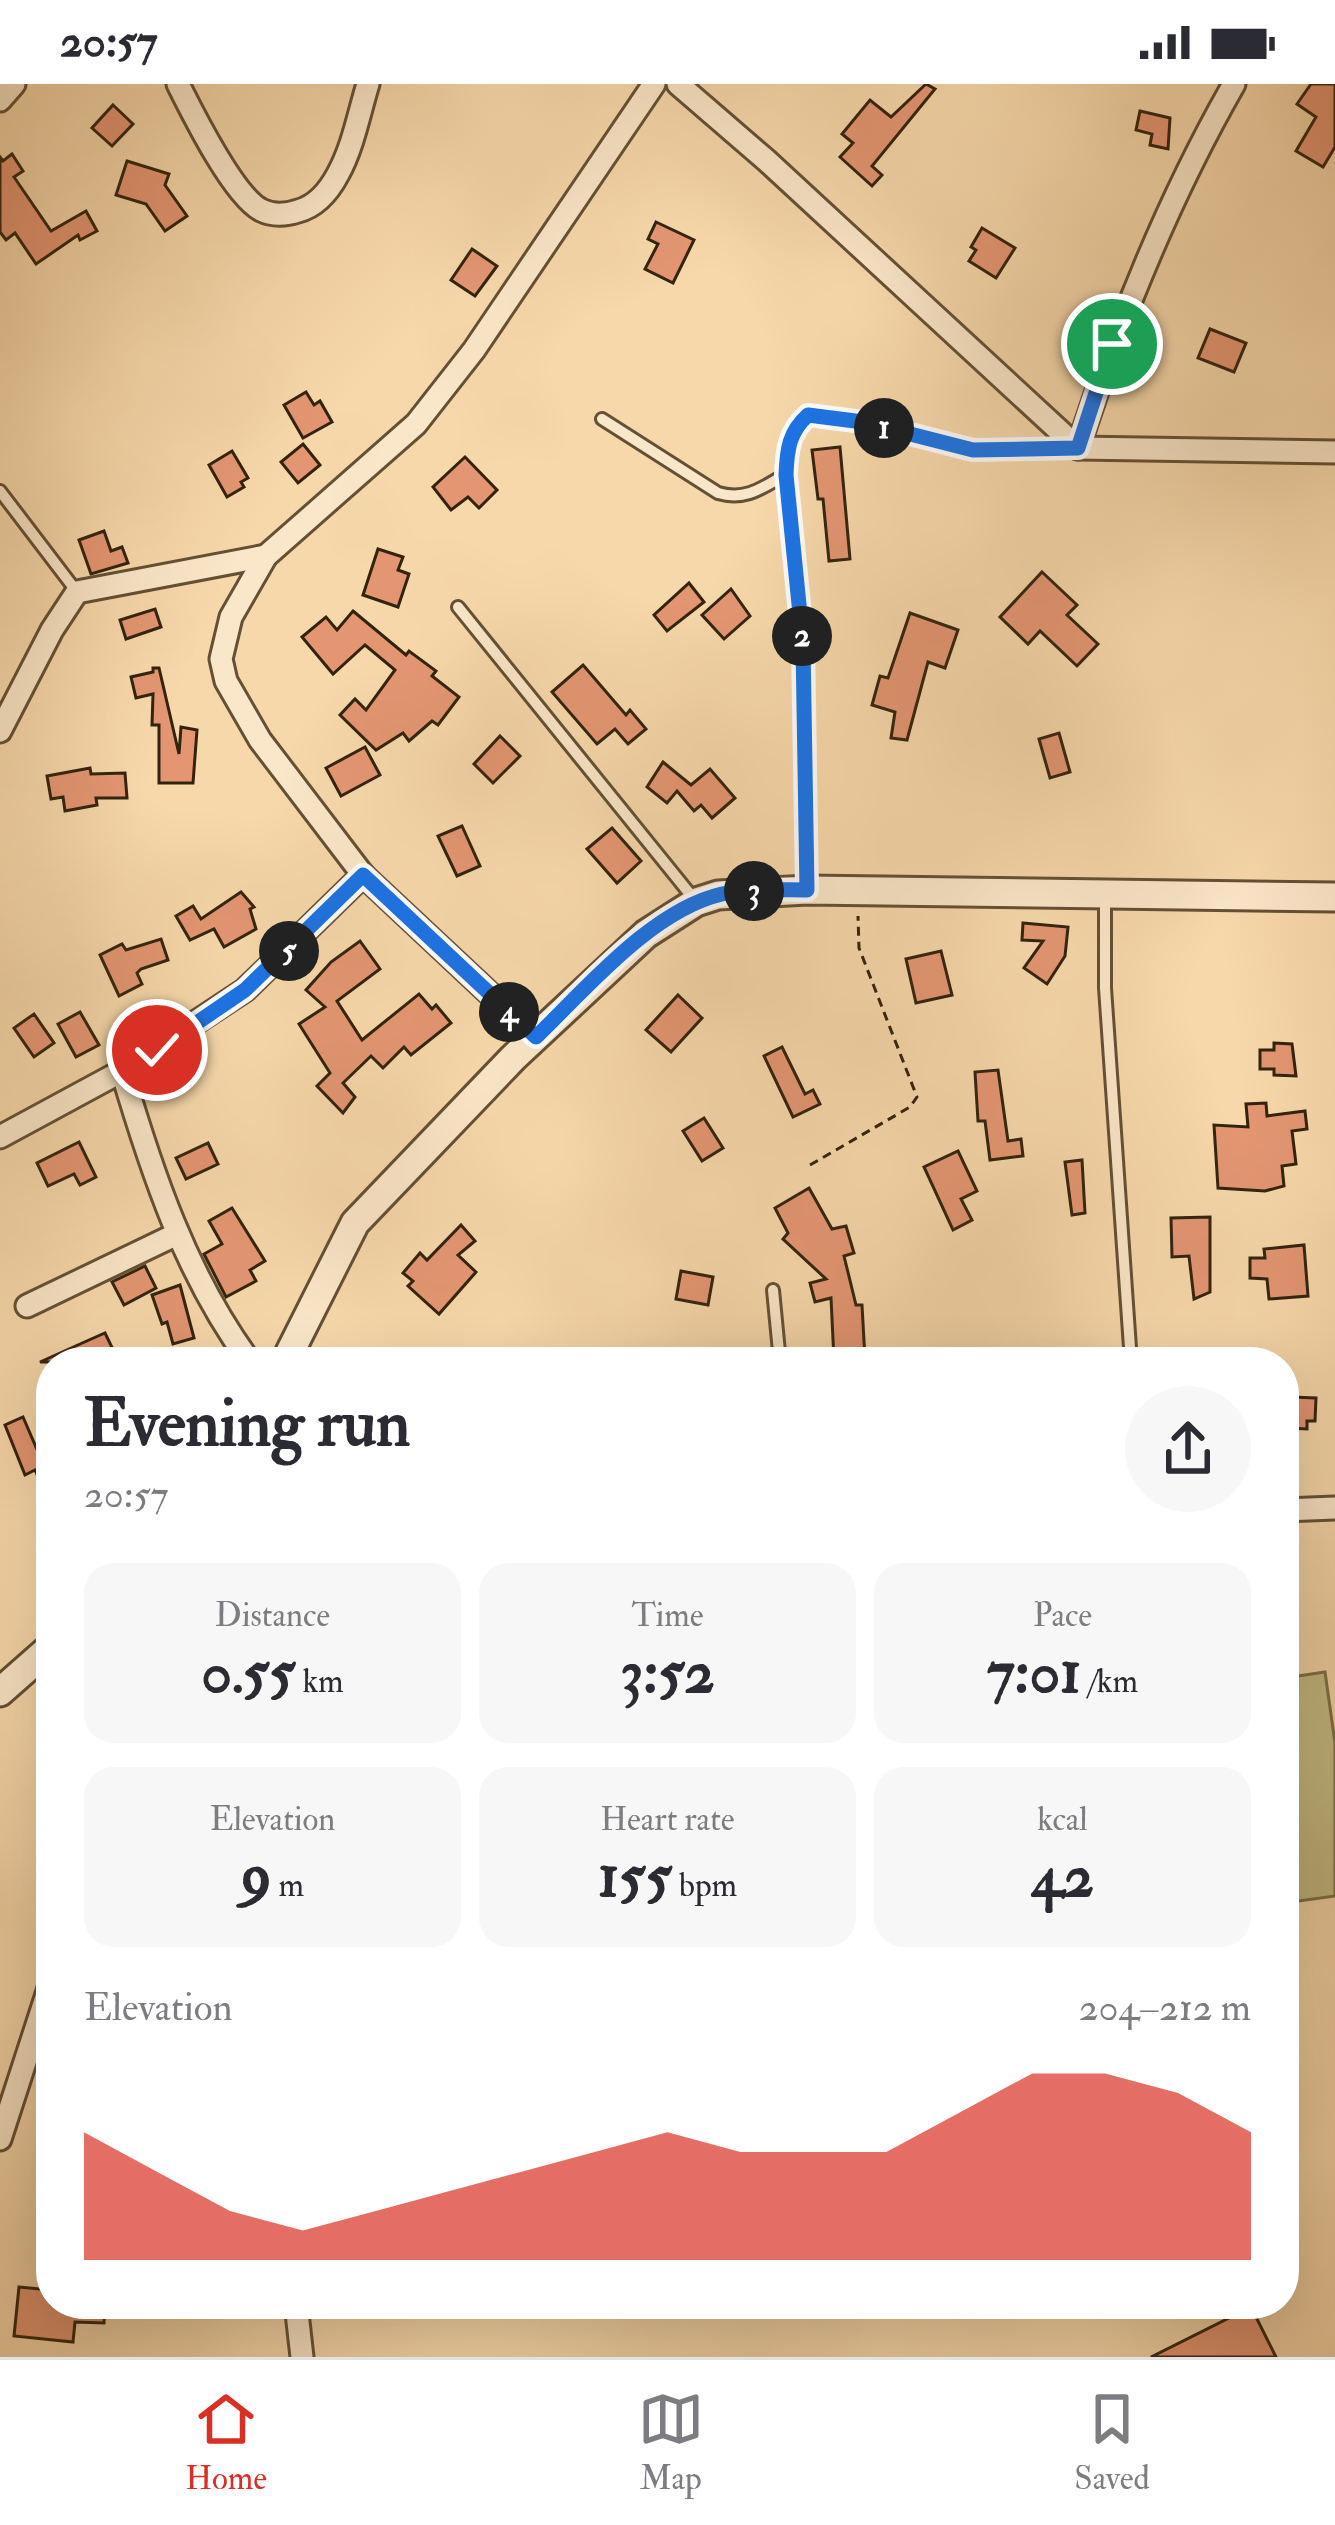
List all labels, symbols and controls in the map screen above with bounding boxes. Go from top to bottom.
text: 20:57 [60,14,157,70]
pin [1061,293,1163,395]
icon: arrive [1079,311,1145,377]
pin: 1 [854,398,914,458]
text: 1 [878,407,890,448]
pin: 2 [772,606,832,666]
text: 2 [794,615,810,656]
pin: 3 [724,861,784,921]
text: 3 [748,870,760,911]
pin: 5 [259,921,319,981]
text: 5 [282,930,296,971]
pin: 4 [479,982,539,1042]
text: 4 [500,991,518,1032]
pin [106,999,208,1101]
icon: check [124,1017,190,1083]
text: Evening run [84,1383,410,1466]
button: share [1125,1386,1251,1512]
text: 20:57 [84,1470,168,1519]
text: Distance [215,1595,330,1636]
text: Time [631,1595,704,1636]
text: Pace [1033,1595,1092,1636]
text: 0.55 [201,1636,295,1711]
text: 3:52 [620,1636,715,1711]
text: 7:01 [987,1636,1081,1711]
text: km [295,1661,344,1702]
text: /km [1081,1661,1138,1702]
text: Elevation [210,1799,335,1840]
text: Heart rate [600,1799,735,1840]
text: kcal [1037,1799,1088,1840]
text: 9 [241,1840,272,1915]
text: 155 [598,1840,672,1915]
text: 42 [1031,1840,1094,1915]
text: m [272,1865,304,1906]
text: bpm [672,1865,737,1906]
text: Elevation [84,1983,233,2032]
text: 204–212 m [1079,1983,1251,2032]
tab: Home [185,2386,267,2499]
tab: Map [638,2386,704,2499]
tab: Saved [1074,2386,1150,2499]

